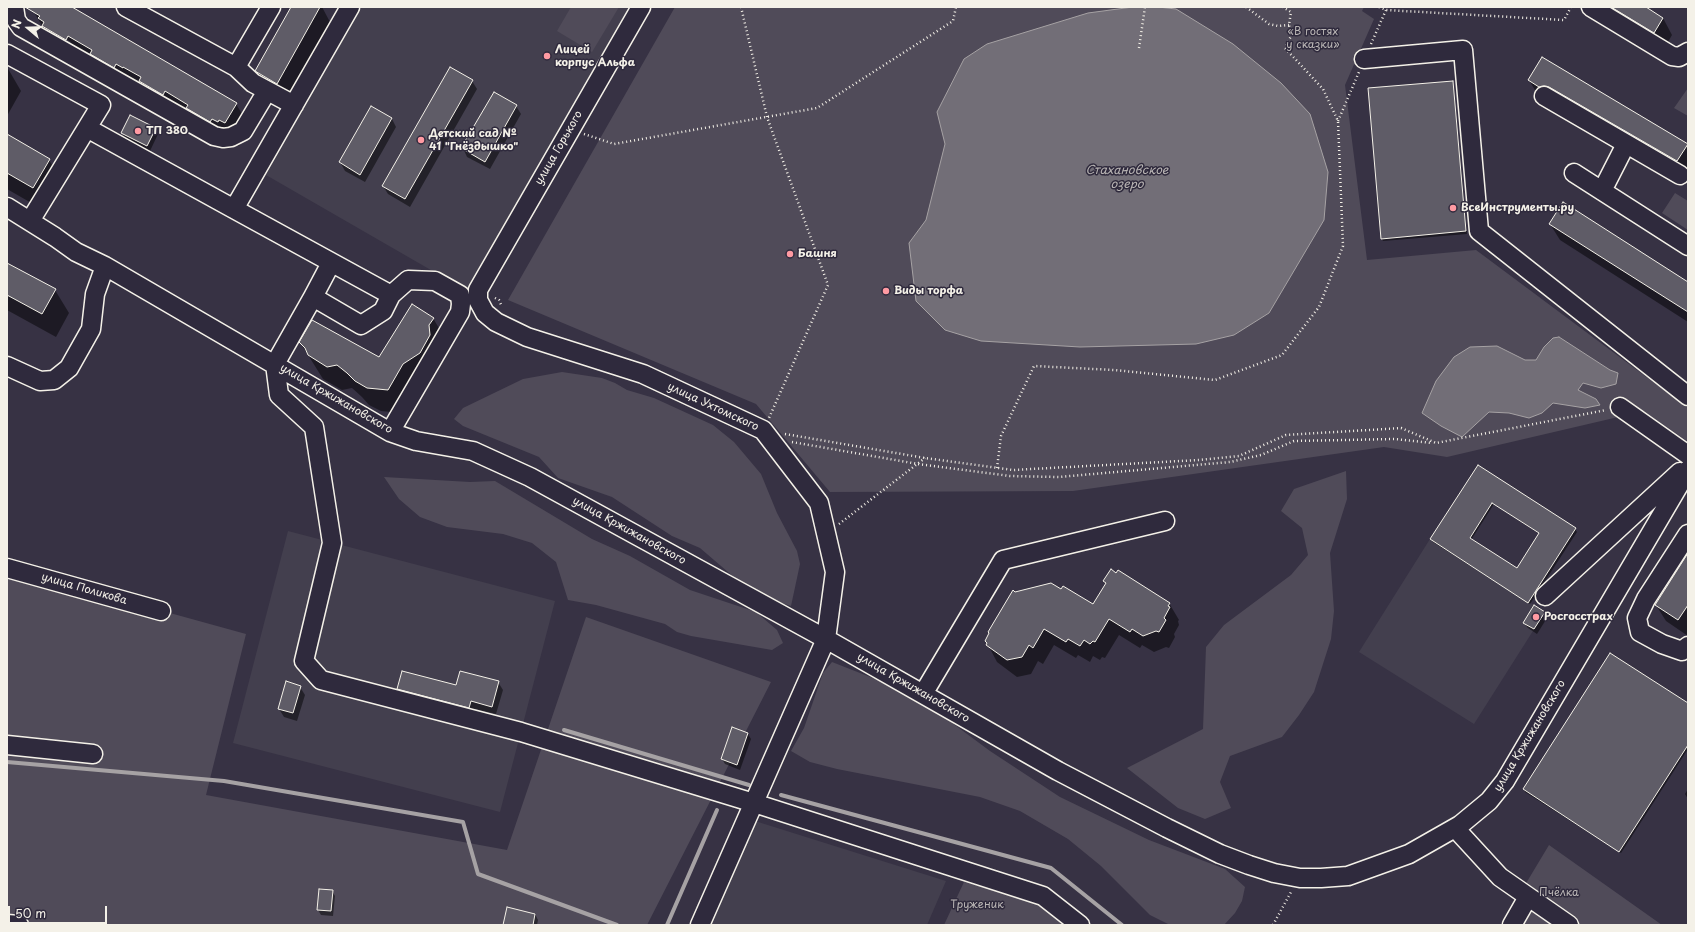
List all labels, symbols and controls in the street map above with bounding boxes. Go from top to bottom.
north arrow [8,8,48,48]
text: N [7,17,26,31]
park label: «В гостях у сказки» [1286,25,1340,51]
place label: Лицей корпус Альфа [555,43,635,69]
marker: Лицей корпус Альфа [542,51,552,61]
street label: улица Горького [532,109,586,187]
place label: ТП 380 [146,124,188,138]
marker: ТП 380 [133,126,143,136]
place label: Детский сад № 41 "Гнёздышко" [429,127,518,153]
marker: Детский сад № 41 "Гнёздышко" [416,135,426,145]
water label: Стахановское озеро [1085,164,1169,192]
place label: ВсеИнструменты.ру [1461,201,1574,215]
marker: ВсеИнструменты.ру [1448,203,1458,213]
place label: Башня [798,247,837,261]
marker: Башня [785,249,795,259]
place label: Виды торфа [894,284,963,298]
marker: Виды торфа [881,286,891,296]
street label: улица Кржижановского [277,361,395,437]
street label: улица Ухтомского [665,380,761,434]
street label: улица Кржижановского [570,494,688,568]
street label: улица Поликова [40,570,128,608]
place label: Росгосстрах [1544,610,1613,624]
marker: Росгосстрах [1531,612,1541,622]
street label: улица Кржижановского [854,650,972,726]
street label: улица Кржижановского [1491,678,1569,794]
park label: Пчёлка [1539,886,1579,900]
scale bar [10,898,109,924]
park label: Труженик [950,898,1004,912]
text: 50 m [15,904,46,922]

